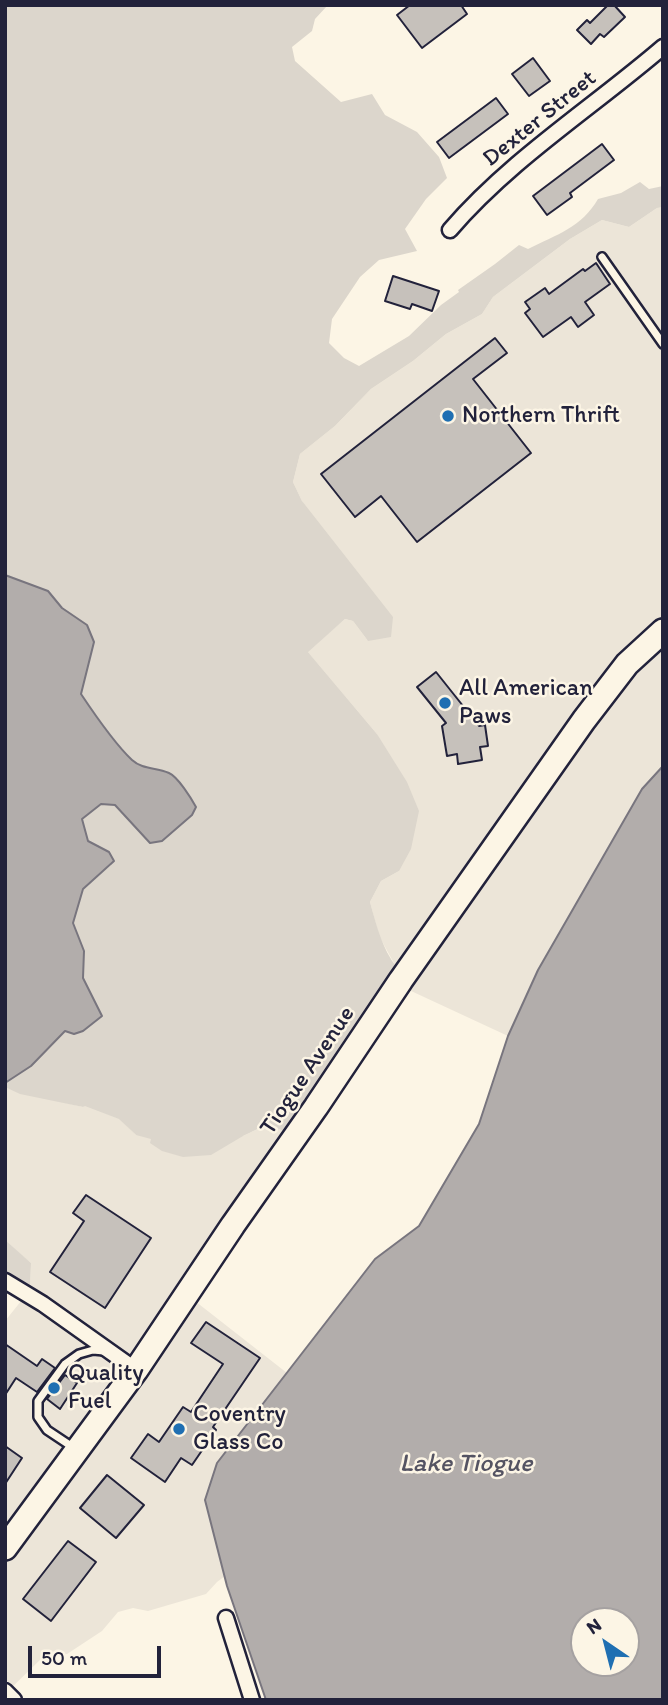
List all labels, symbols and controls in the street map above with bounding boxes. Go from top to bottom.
street label: Dexter Street [477,64,603,174]
place label: Northern Thrift [462,402,620,430]
marker: Northern Thrift [440,408,456,424]
place label: All American Paws [459,675,593,731]
marker: All American Paws [437,695,453,711]
street label: Tiogue Avenue [254,1001,362,1141]
place label: Quality Fuel [68,1360,144,1416]
marker: Quality Fuel [46,1380,62,1396]
place label: Coventry Glass Co [193,1401,286,1457]
marker: Coventry Glass Co [171,1421,187,1437]
water label: Lake Tiogue [400,1448,532,1480]
north arrow [570,1607,640,1677]
text: N [582,1613,606,1639]
scale bar [32,1632,164,1676]
text: 50 m [41,1645,87,1670]

